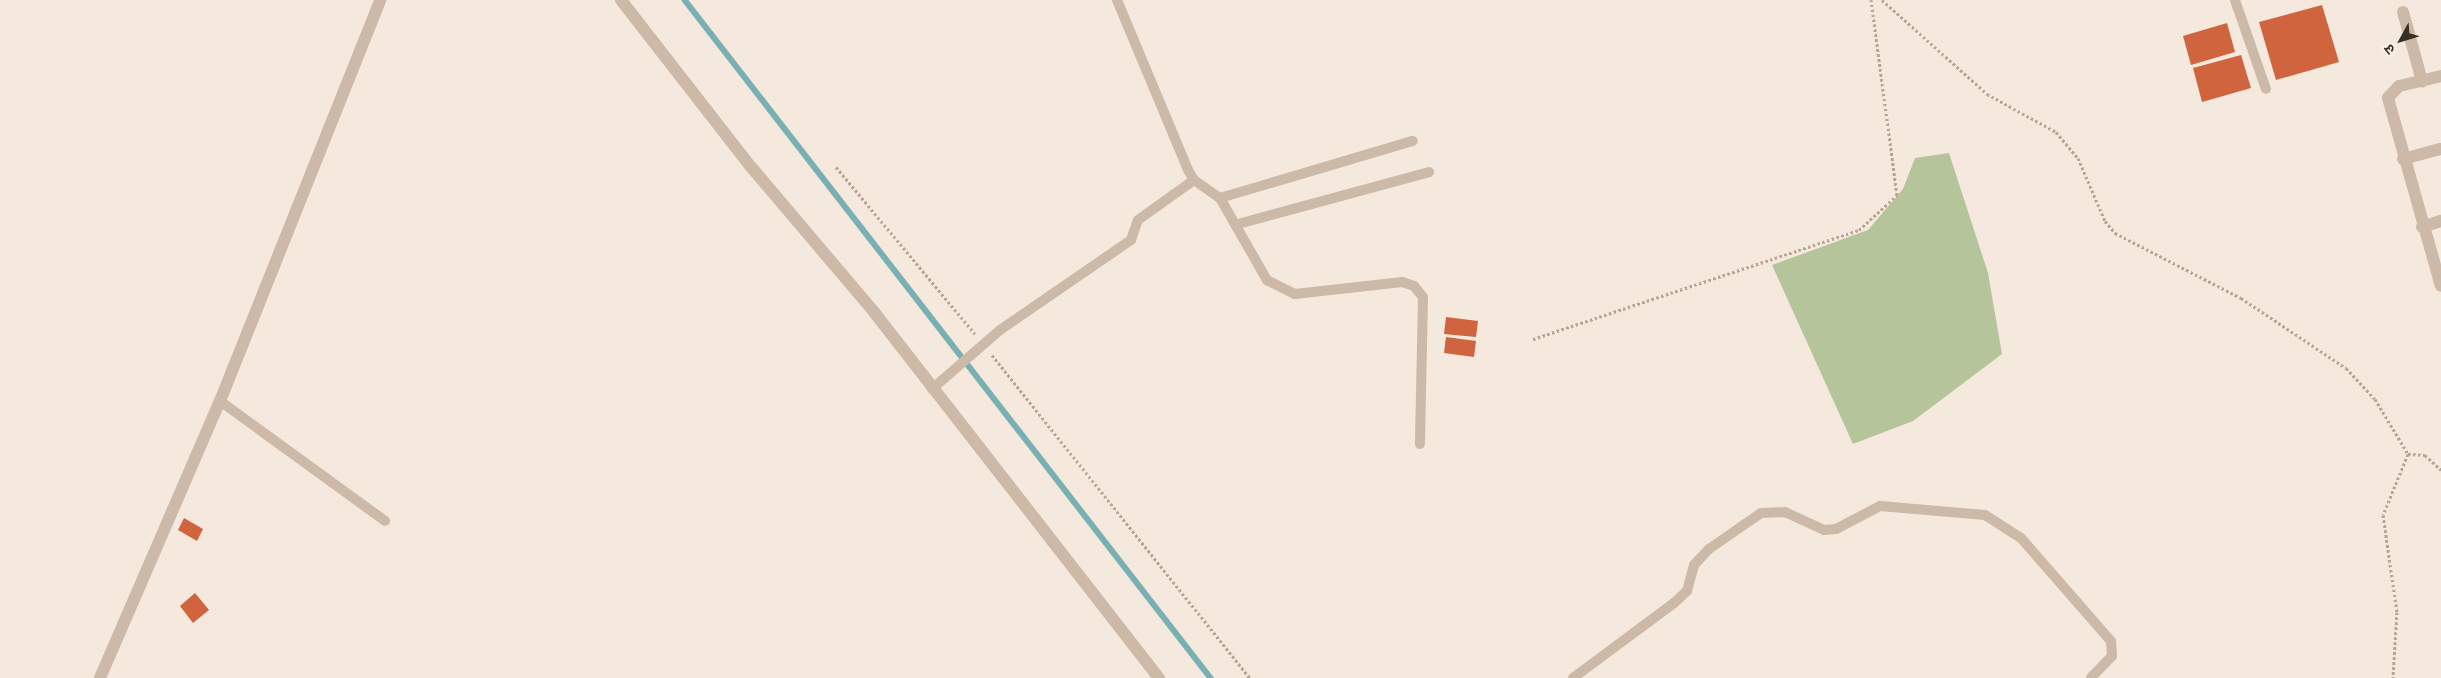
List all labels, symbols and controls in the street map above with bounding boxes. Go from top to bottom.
north arrow [2376,15,2426,65]
text: उ [2381,41,2398,58]

